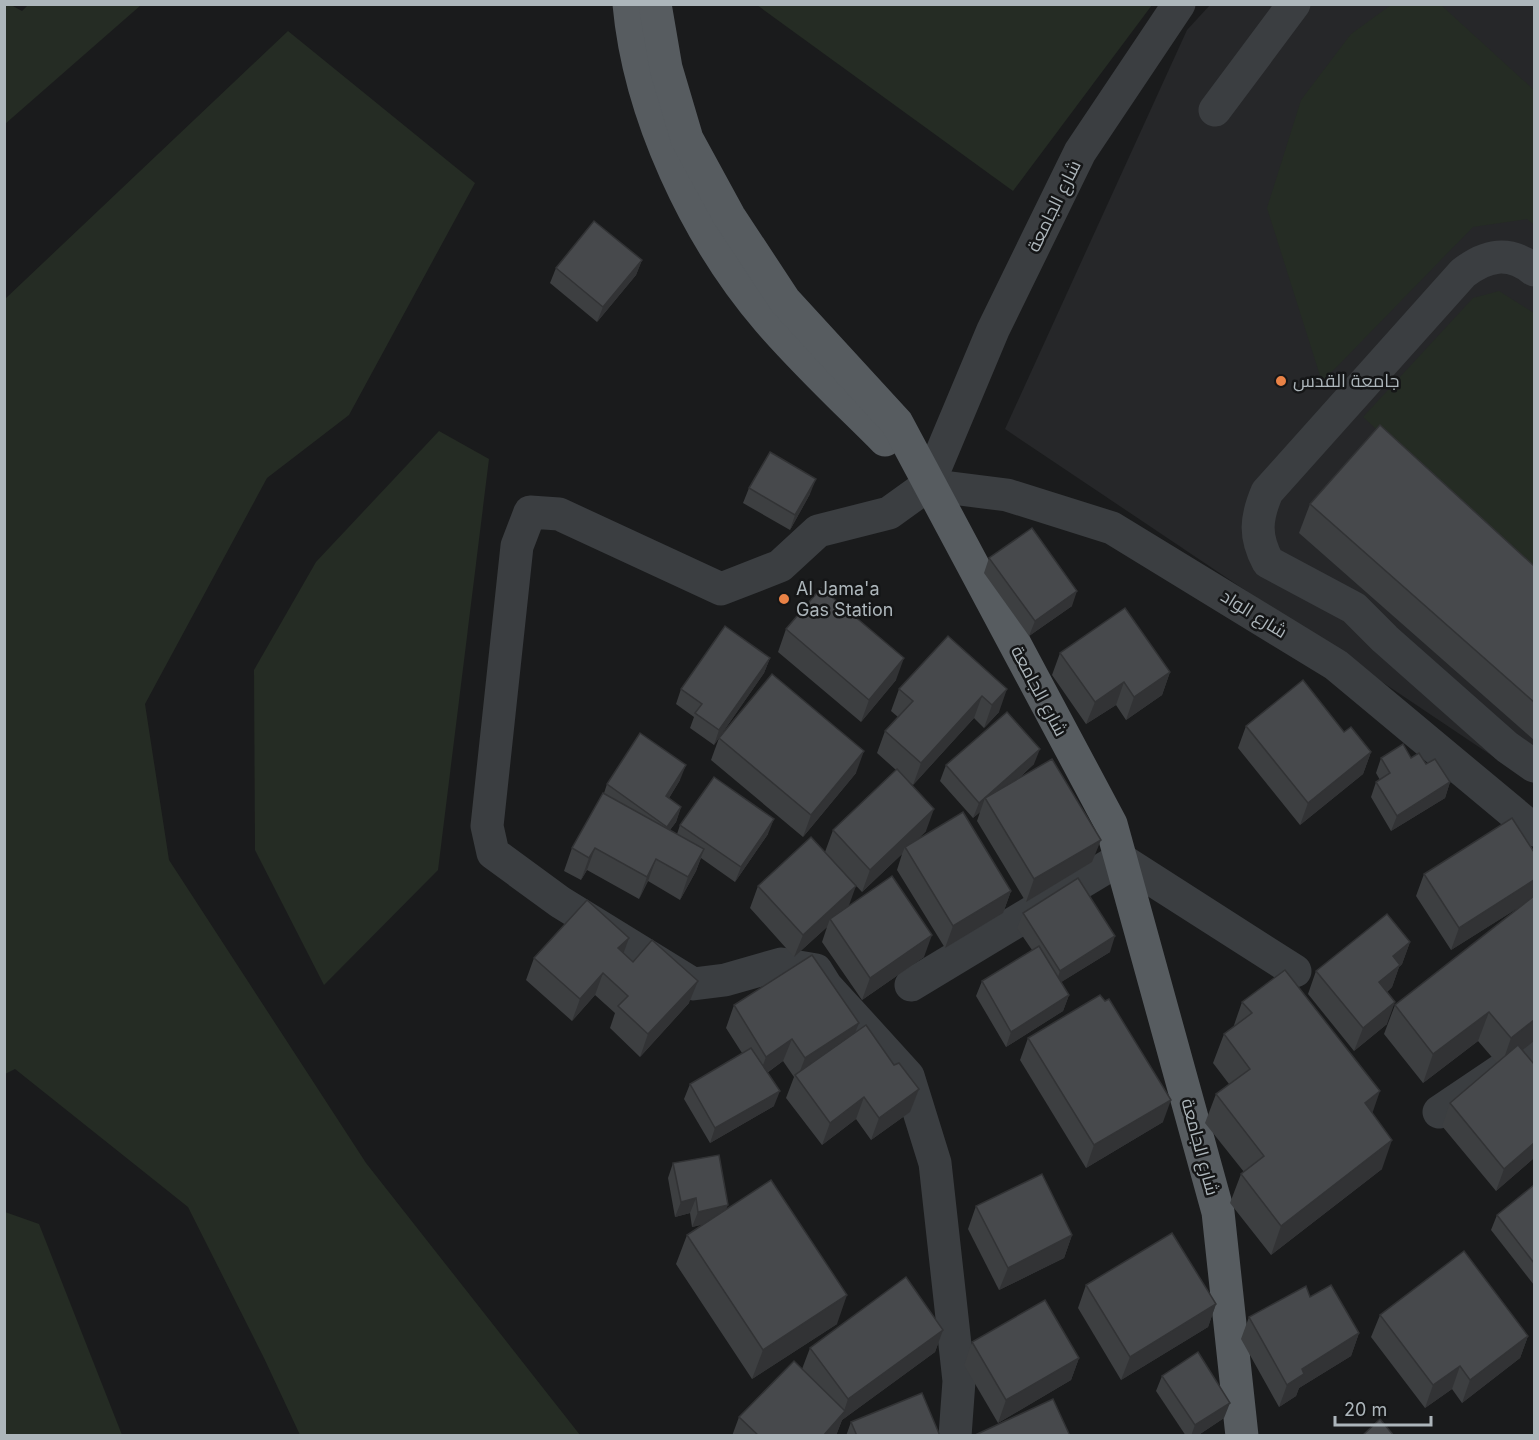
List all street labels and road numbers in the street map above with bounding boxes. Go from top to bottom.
street label: شارع الجامعة [1022,157,1087,256]
street label: شارع الواد [1216,585,1291,644]
street label: شارع الجامعة [1005,642,1072,740]
street label: شارع الجامعة [1176,1096,1223,1198]

